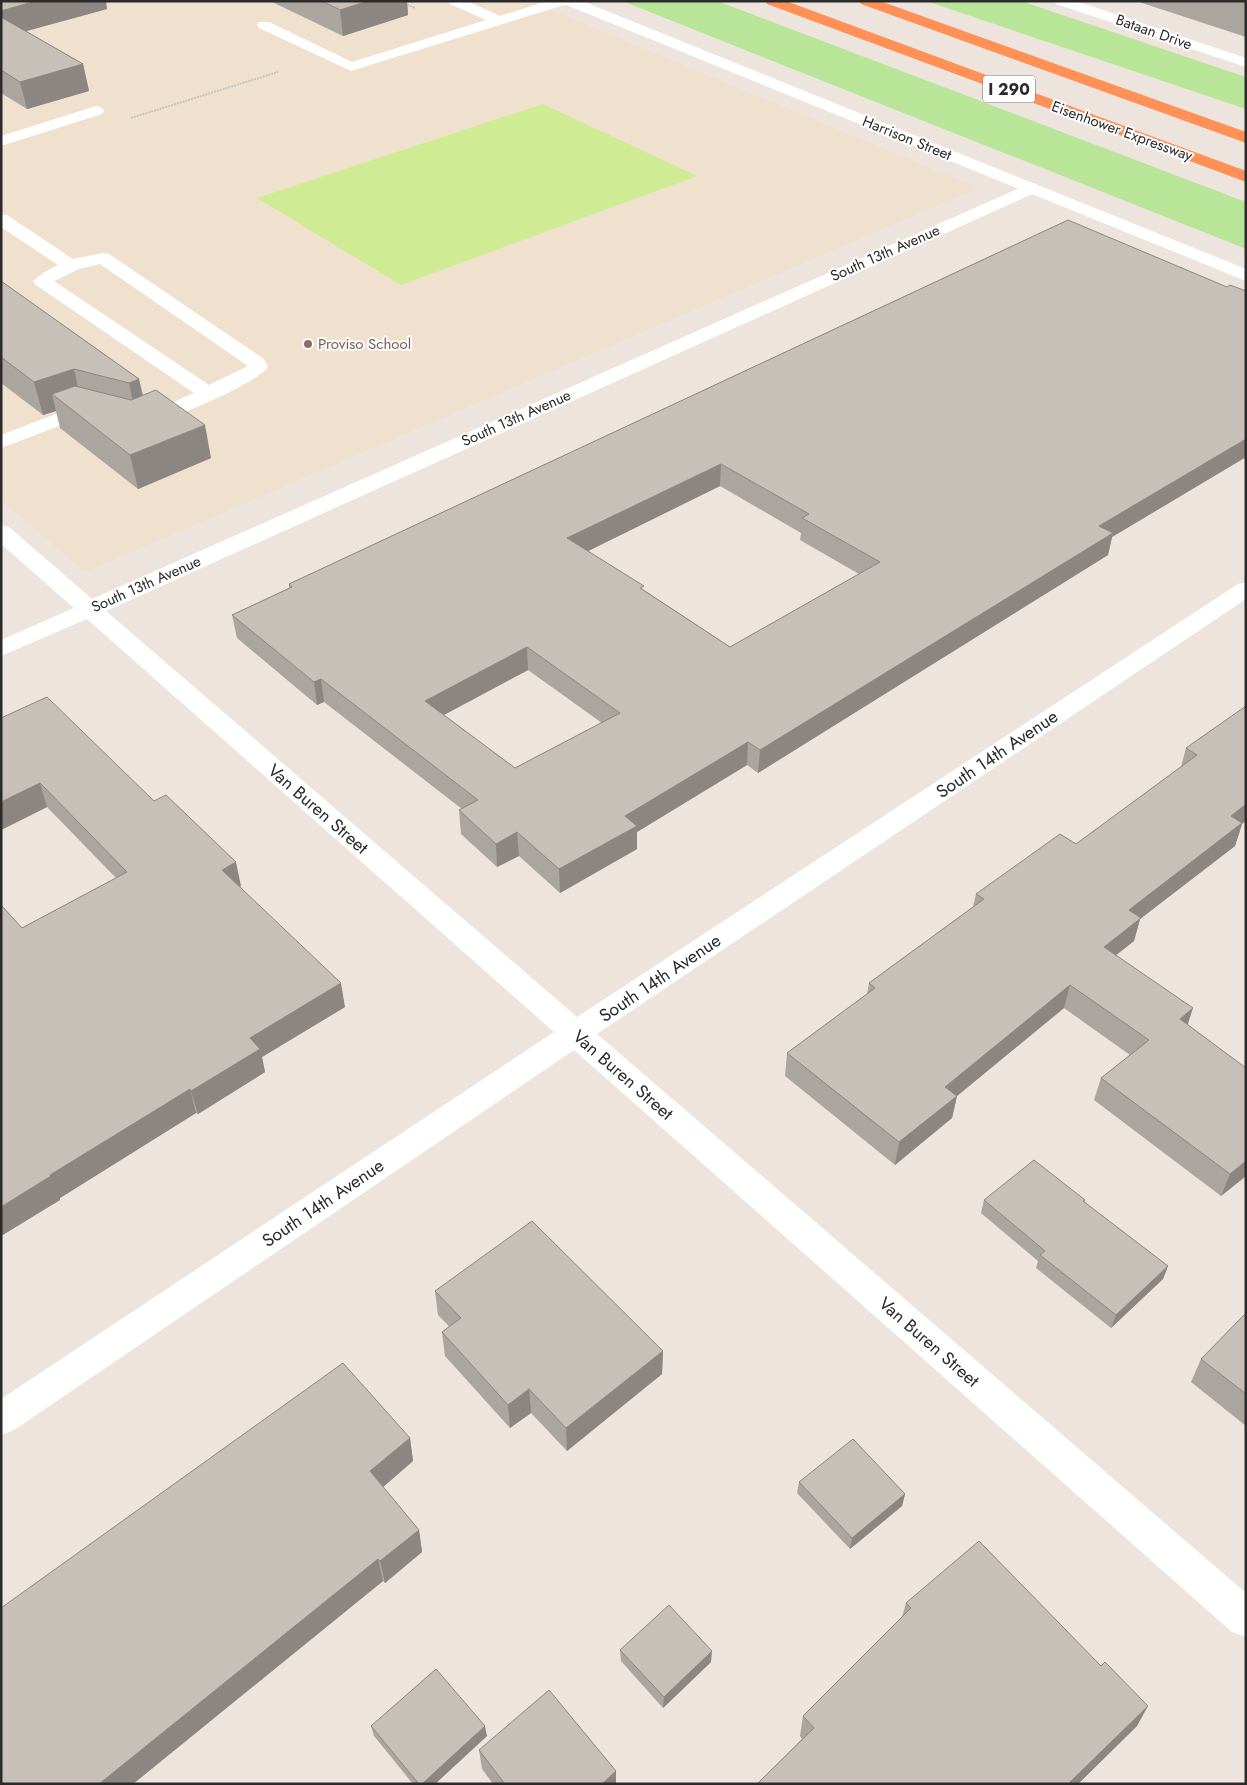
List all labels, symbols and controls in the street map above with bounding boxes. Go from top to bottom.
street label: Bataan Drive [1113,9,1195,55]
road number: I 290 [983,76,1035,102]
street label: Eisenhower Expressway [1048,95,1196,167]
street label: Harrison Street [859,110,955,166]
street label: South 13th Avenue [827,219,944,287]
place label: Proviso School [318,333,411,355]
marker: Proviso School [302,338,314,350]
street label: South 13th Avenue [458,384,575,452]
street label: South 13th Avenue [88,550,205,618]
street label: South 14th Avenue [931,703,1063,805]
street label: Van Buren Street [262,758,375,861]
street label: South 14th Avenue [594,927,726,1029]
street label: Van Buren Street [567,1024,680,1127]
street label: South 14th Avenue [257,1152,389,1254]
street label: Van Buren Street [873,1291,986,1394]

